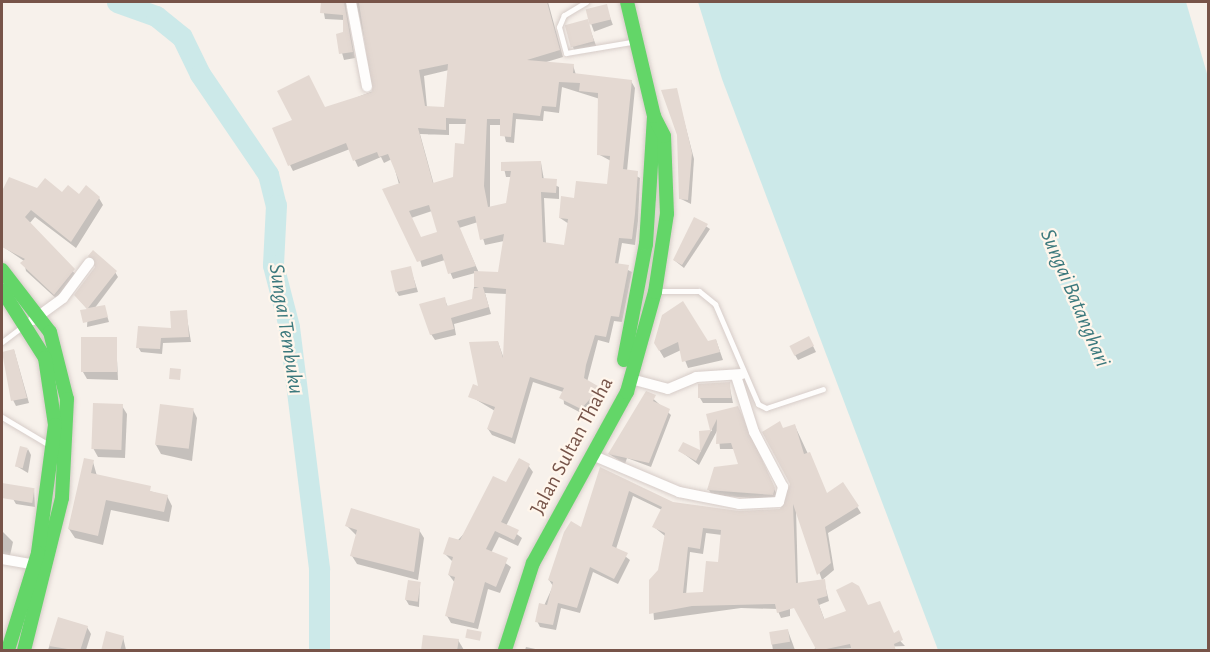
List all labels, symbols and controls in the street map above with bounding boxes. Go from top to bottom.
water label: Sungai Batanghari [1034,225,1116,371]
water label: Sungai Tembuku [263,262,309,396]
street label: Jalan Sultan Thaha [525,373,619,519]

